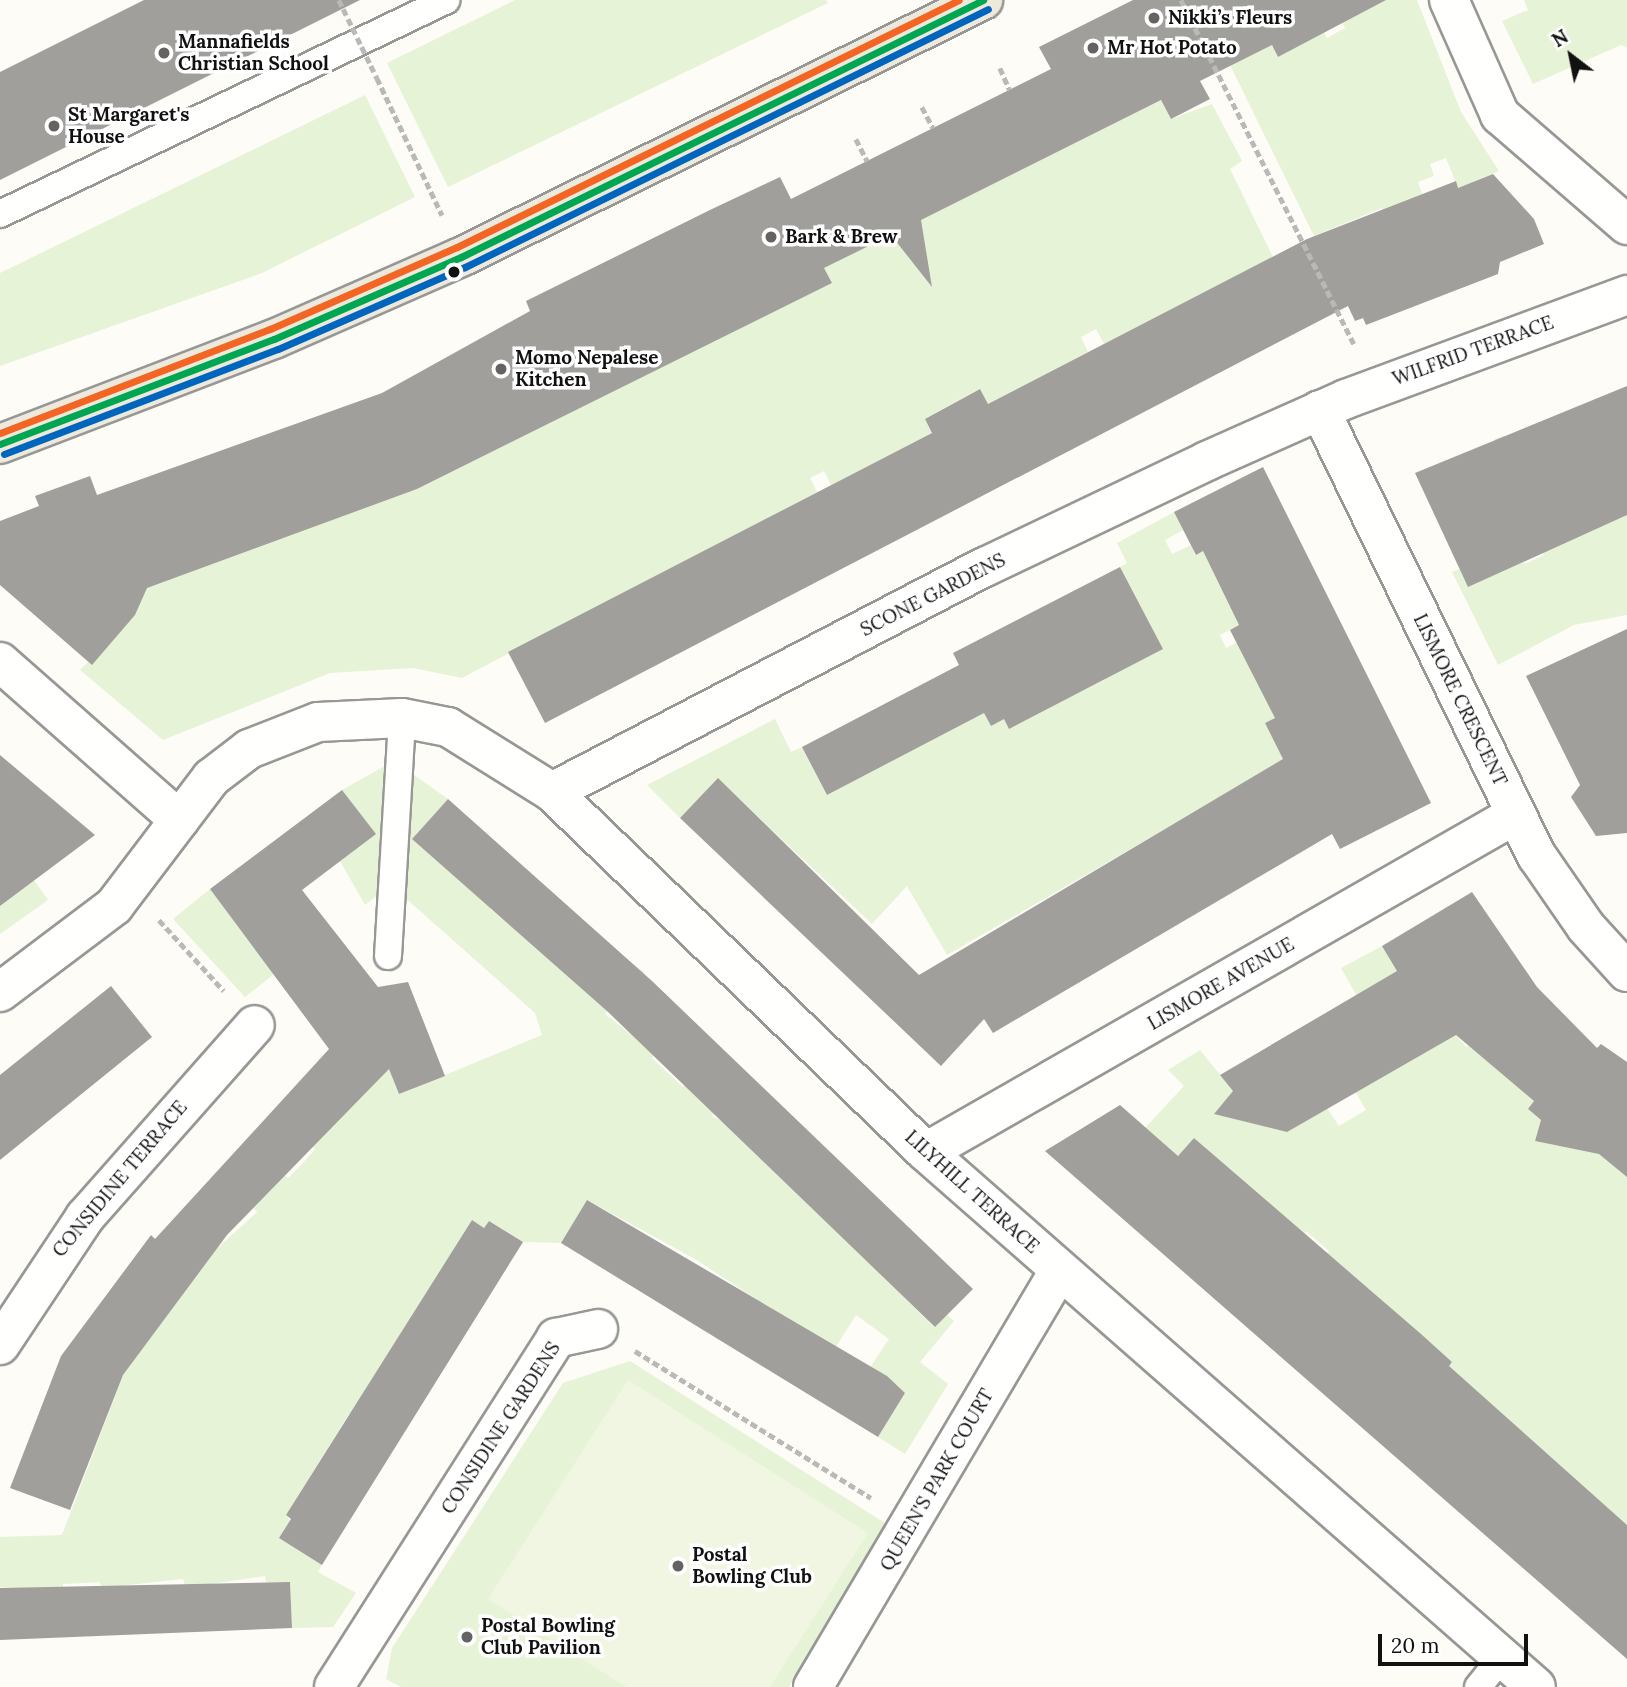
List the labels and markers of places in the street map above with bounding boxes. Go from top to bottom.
place label: Nikki’s Fleurs [1168,7,1292,29]
marker: Nikki’s Fleurs [1146,10,1162,26]
place label: Mannafields Christian School [178,31,329,75]
place label: Mr Hot Potato [1107,37,1237,59]
marker: Mr Hot Potato [1085,40,1101,56]
marker: Mannafields Christian School [156,45,172,61]
place label: St Margaret's House [68,104,189,148]
marker: St Margaret's House [46,118,62,134]
place label: Bark & Brew [785,226,897,248]
marker: Bark & Brew [763,229,779,245]
unlabelled marker [447,265,461,279]
place label: Momo Nepalese Kitchen [515,347,658,391]
marker: Momo Nepalese Kitchen [493,361,509,377]
place label: Postal Bowling Club [692,1544,812,1588]
marker: Postal Bowling Club [670,1558,686,1574]
place label: Postal Bowling Club Pavilion [481,1615,615,1659]
marker: Postal Bowling Club Pavilion [459,1629,475,1645]

